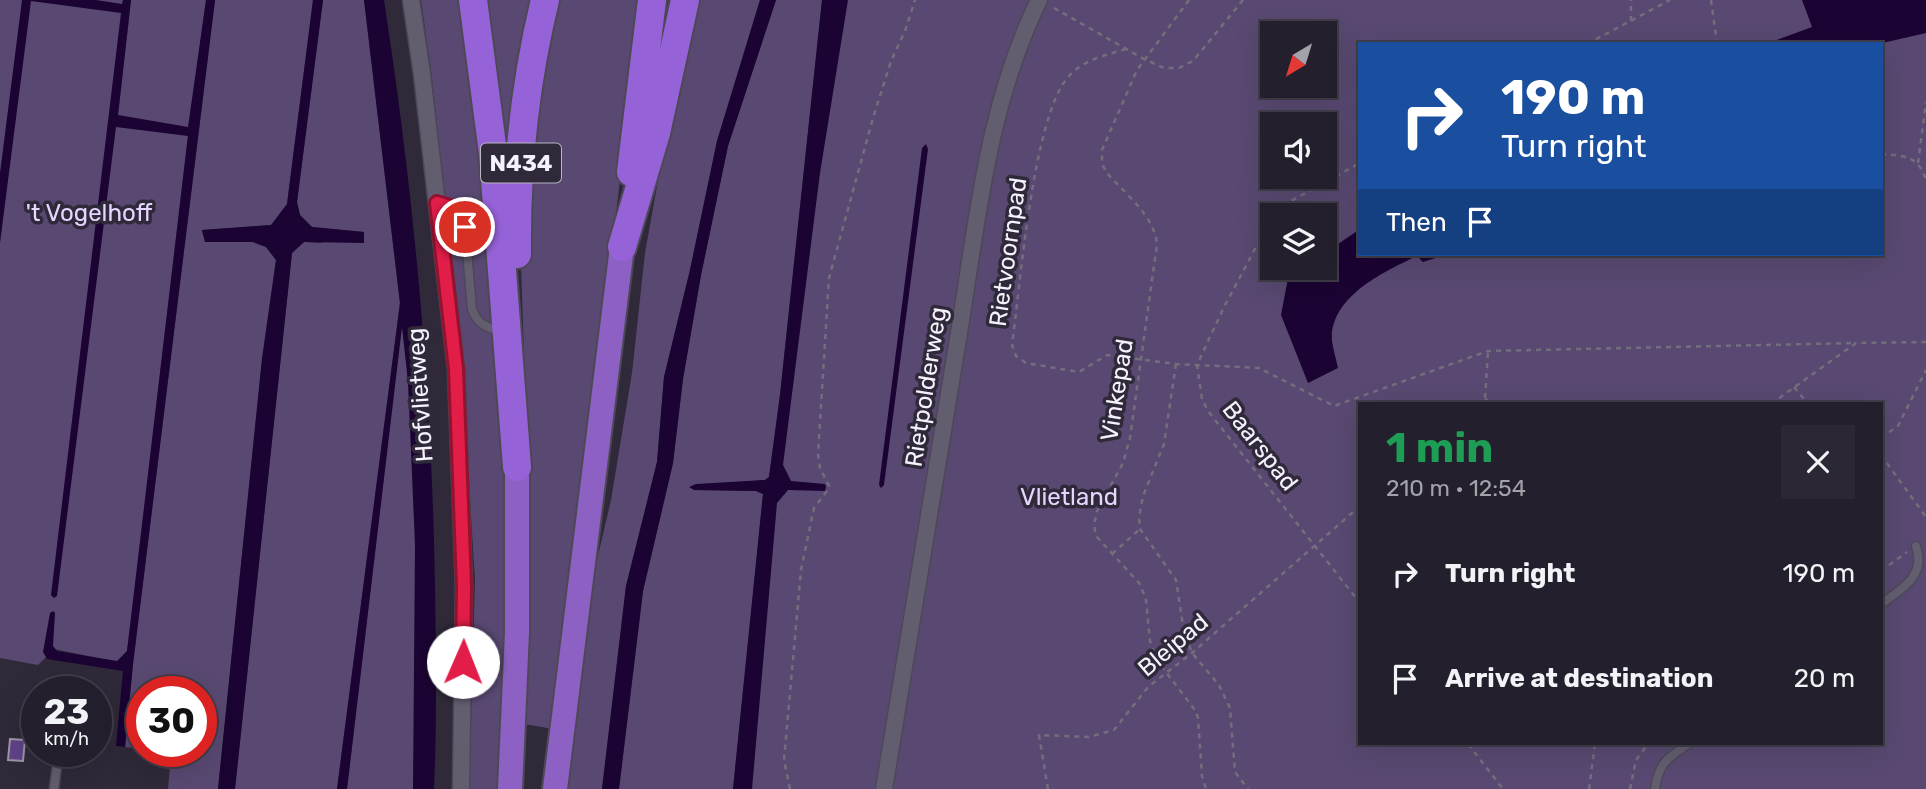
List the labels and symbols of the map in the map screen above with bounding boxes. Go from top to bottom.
north arrow [1260,21,1337,98]
road number: N434 [481,144,561,182]
street label: Rietvoornpad [984,176,1032,328]
pin [435,197,495,257]
park label: 't Vogelhoff [26,199,153,227]
street label: Rietpolderweg [900,305,952,469]
street label: Hofvlietweg [401,327,439,463]
street label: Vinkepad [1095,337,1139,443]
street label: Baarspad [1216,396,1304,496]
park label: Vlietland [1020,483,1118,511]
street label: Bleipad [1132,608,1214,682]
position arrow [426,625,500,699]
speed limit sign: 30 [126,676,217,767]

